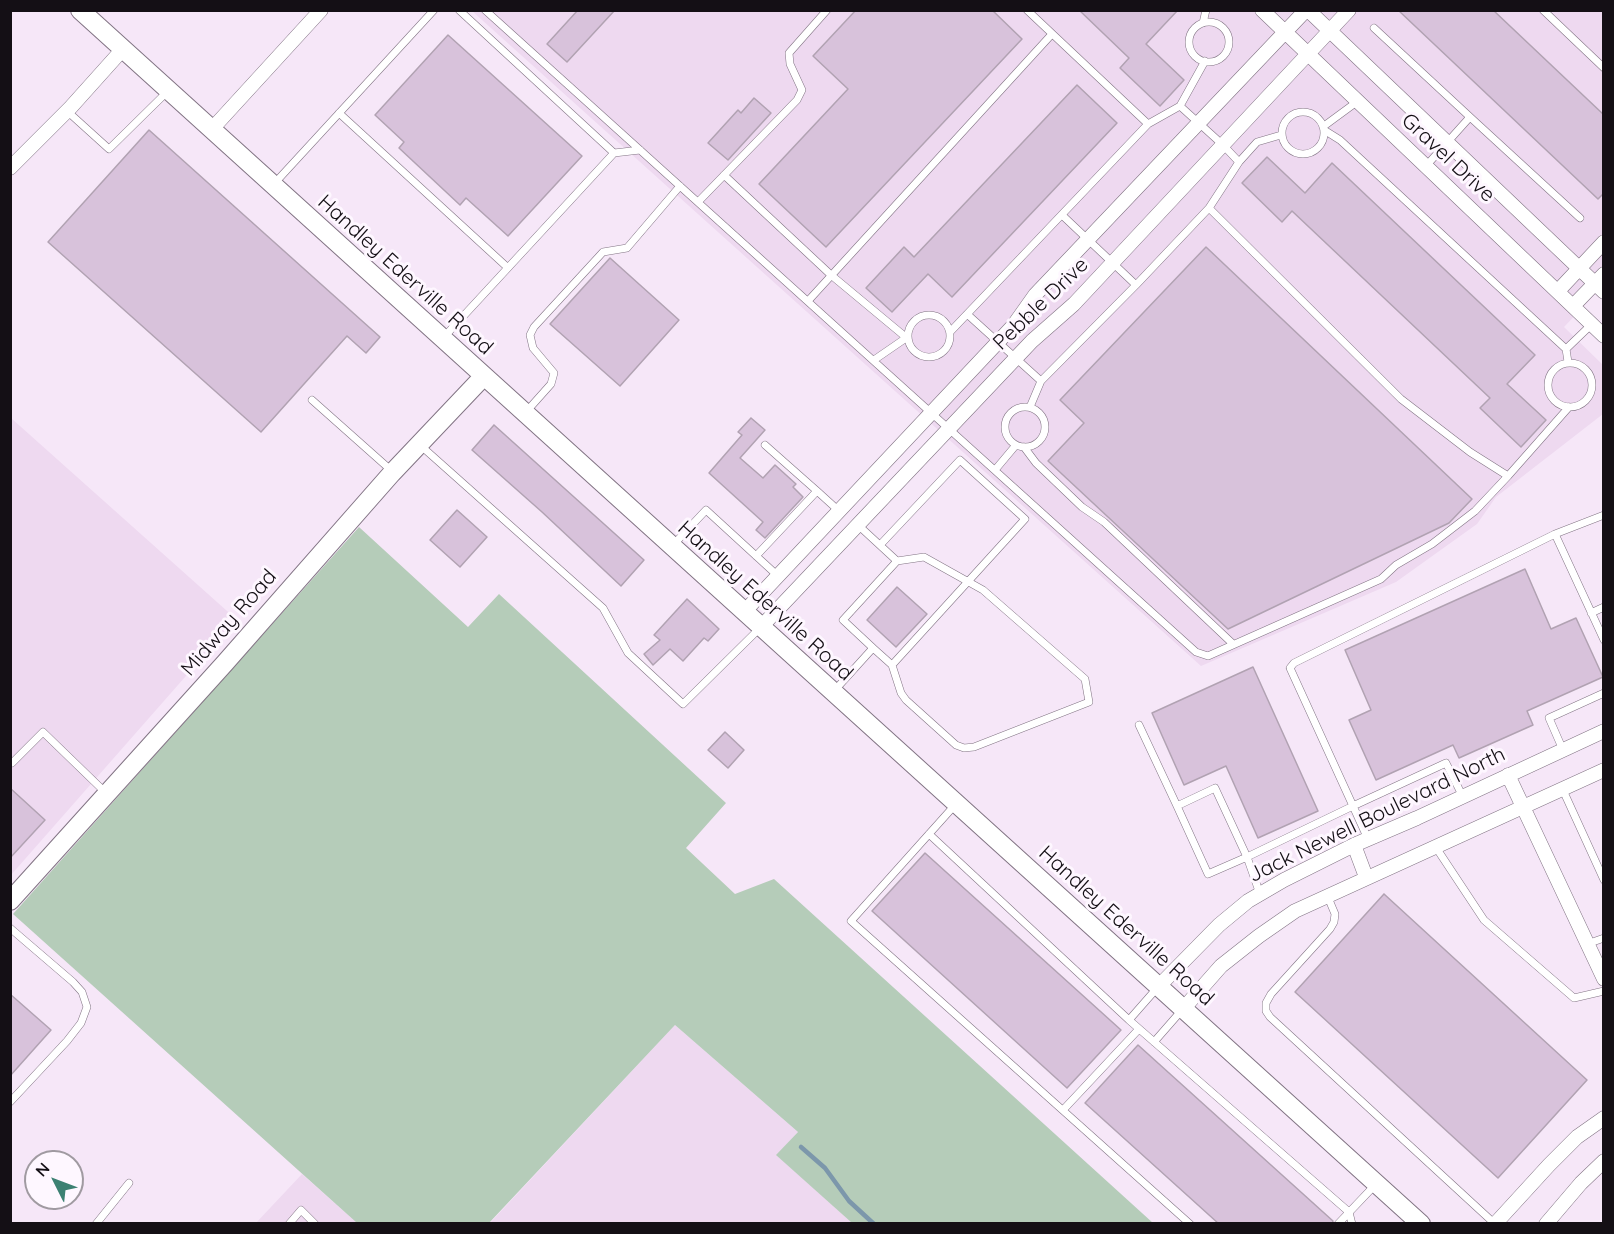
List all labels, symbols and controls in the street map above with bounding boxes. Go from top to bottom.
street label: Gravel Drive [1396,108,1500,208]
street label: Handley Ederville Road [312,190,498,360]
street label: Pebble Drive [988,252,1094,356]
street label: Handley Ederville Road [672,516,858,686]
street label: Midway Road [176,565,282,681]
street label: Jack Newell Boulevard North [1245,742,1509,888]
street label: Handley Ederville Road [1033,841,1219,1011]
north arrow [24,1150,84,1210]
text: N [31,1158,53,1180]

